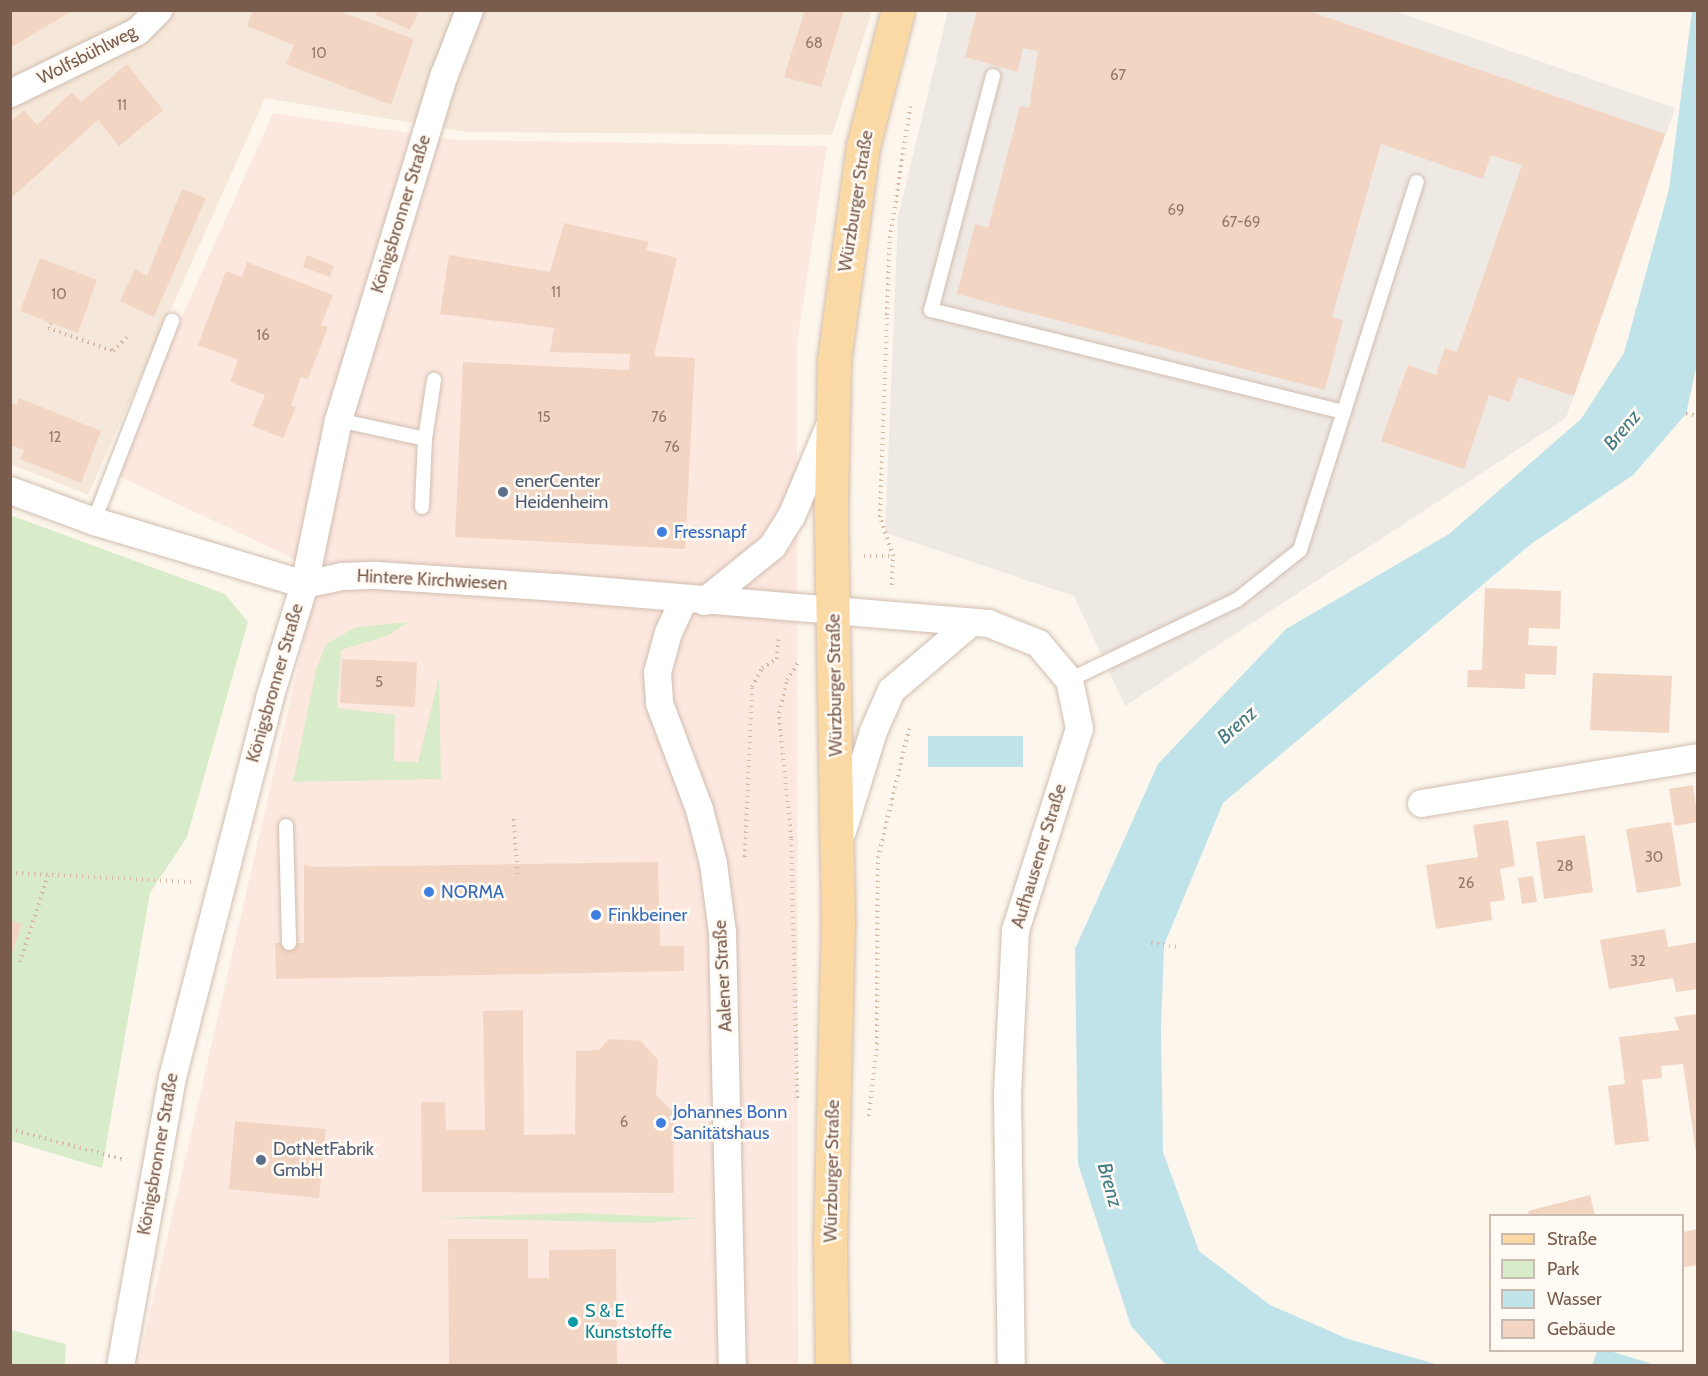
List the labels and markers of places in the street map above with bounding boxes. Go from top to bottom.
place label: enerCenter Heidenheim [515,471,608,514]
marker: enerCenter Heidenheim [496,485,510,499]
place label: Fressnapf [674,521,747,543]
marker: Fressnapf [655,525,669,539]
place label: NORMA [441,881,504,903]
marker: NORMA [422,885,436,899]
place label: Finkbeiner [608,904,687,926]
marker: Finkbeiner [589,908,603,922]
place label: Johannes Bonn Sanitätshaus [673,1102,787,1144]
marker: Johannes Bonn Sanitätshaus [654,1116,668,1130]
place label: DotNetFabrik GmbH [273,1139,374,1182]
marker: DotNetFabrik GmbH [254,1153,268,1167]
place label: S & E Kunststoffe [585,1301,672,1344]
marker: S & E Kunststoffe [566,1315,580,1329]

